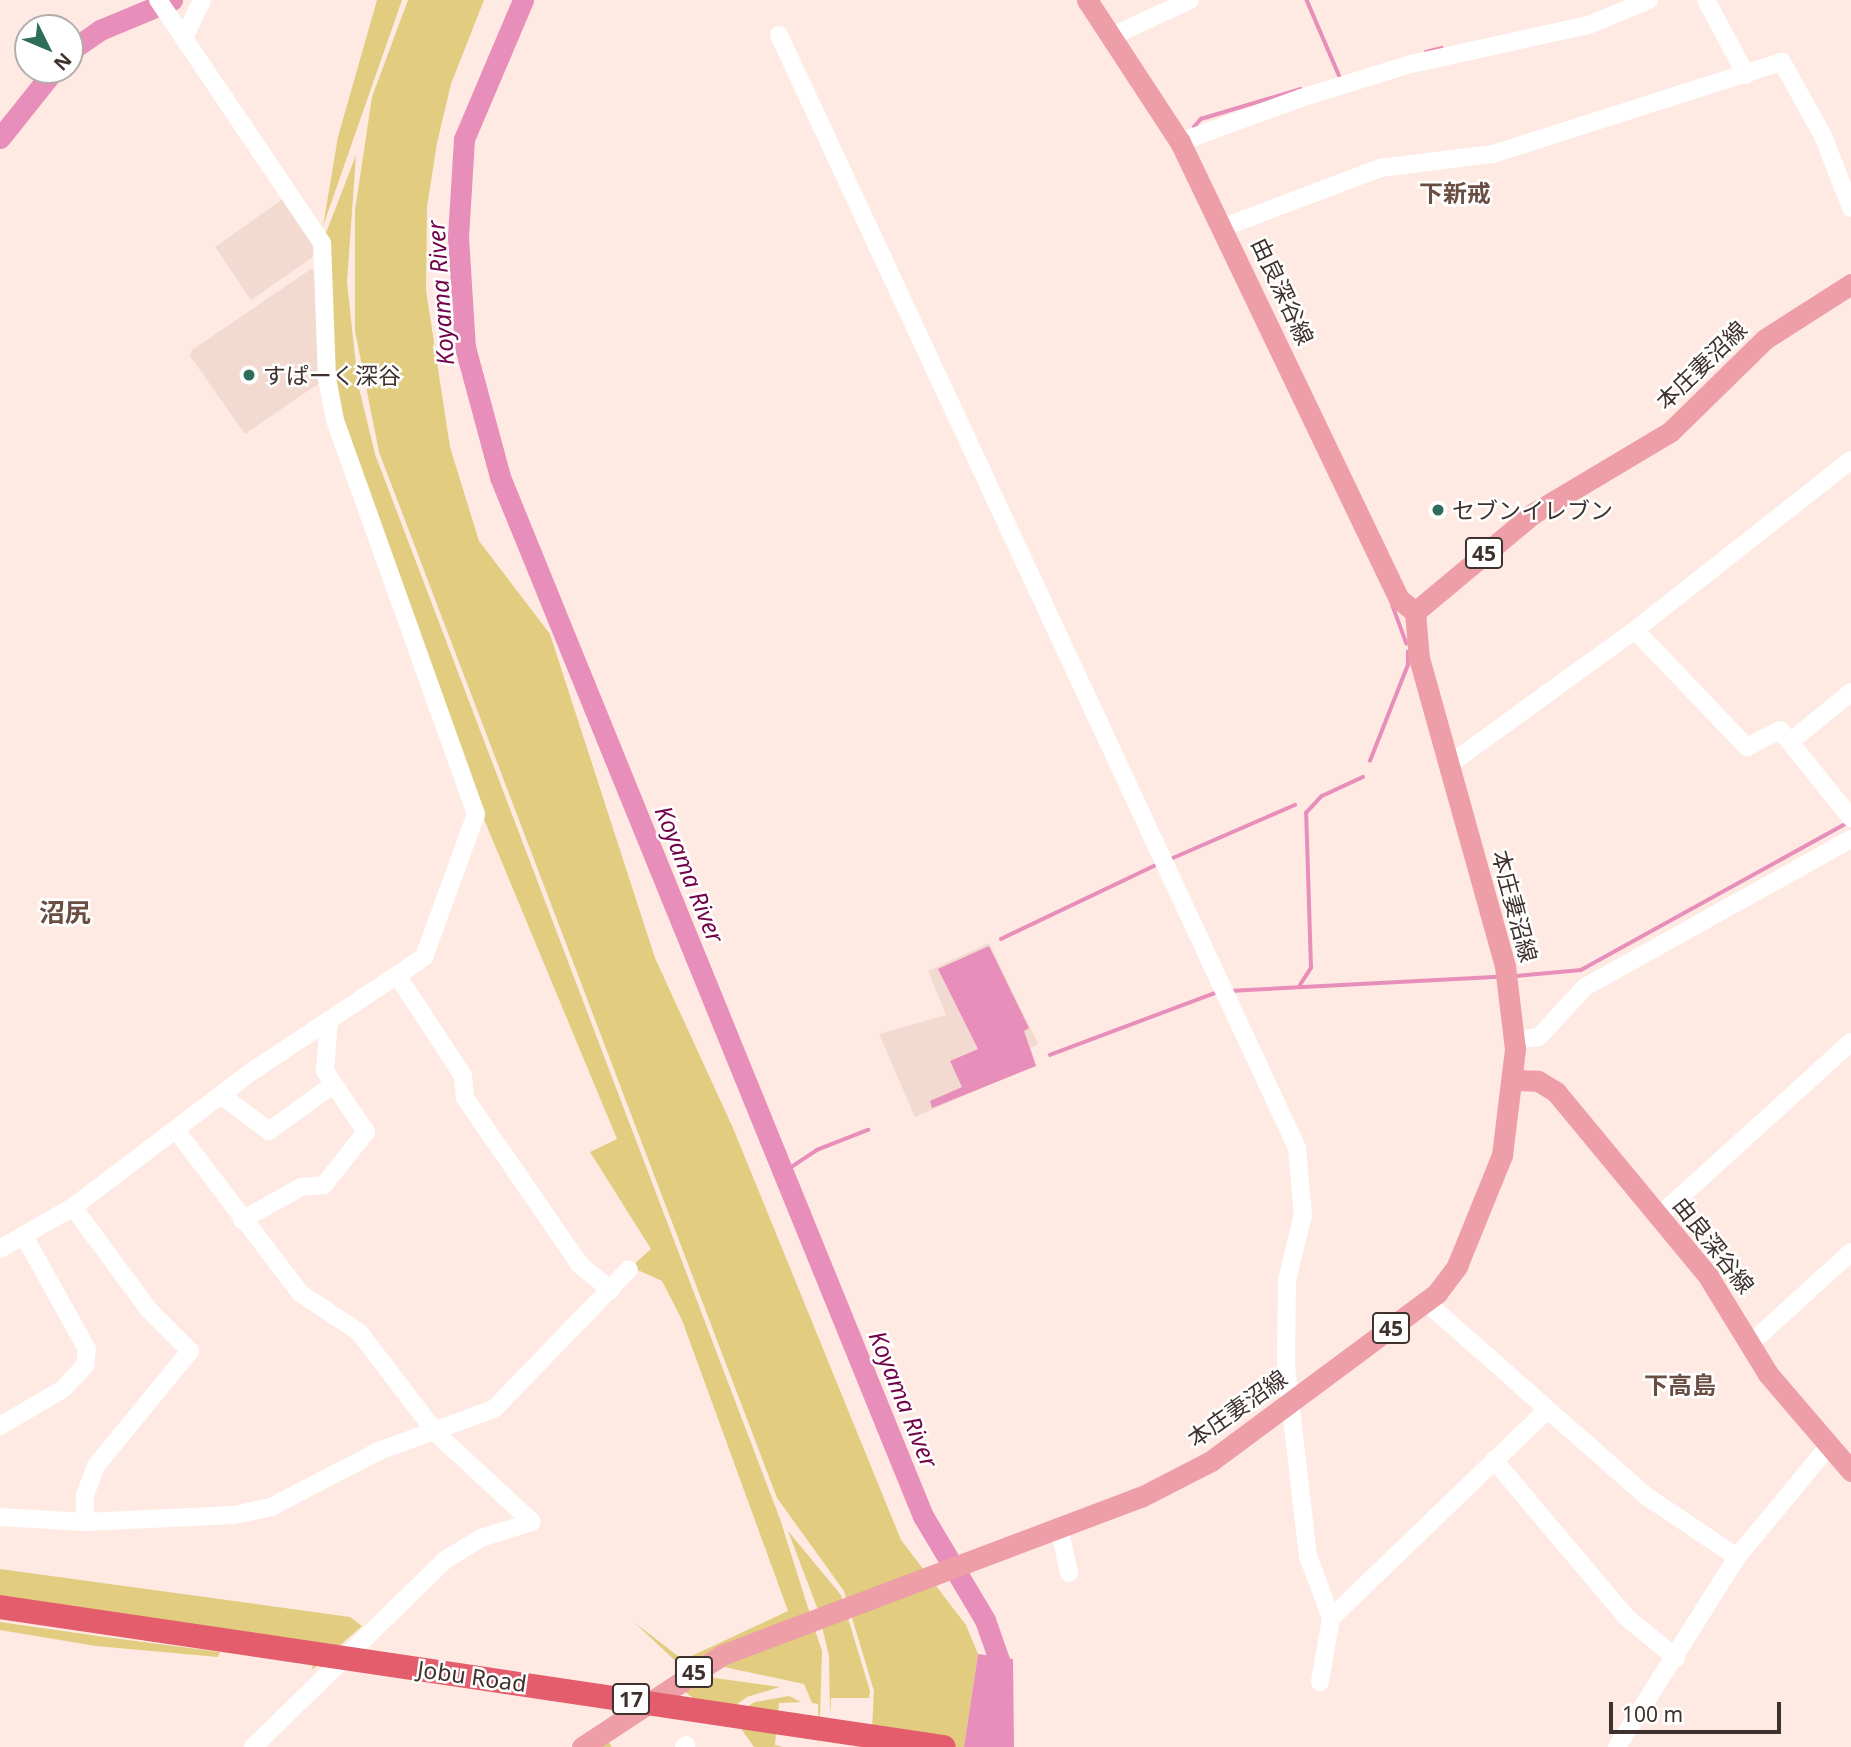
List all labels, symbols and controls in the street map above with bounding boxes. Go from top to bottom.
north arrow [14,14,84,84]
text: N [48,47,78,76]
district label: 下新戒 [1419,179,1491,207]
water label: Koyama River [421,220,459,366]
street label: 由良深谷線 [1246,233,1320,349]
street label: 本庄妻沼線 [1650,315,1752,415]
place label: すぱーく深谷 [263,361,401,389]
marker: すぱーく深谷 [241,367,257,383]
place label: セブンイレブン [1452,496,1613,524]
marker: セブンイレブン [1430,502,1446,518]
road number: 45 [1465,536,1503,570]
water label: Koyama River [650,801,730,947]
street label: 本庄妻沼線 [1487,847,1543,965]
district label: 沼尻 [39,897,91,929]
street label: 由良深谷線 [1668,1191,1760,1299]
road number: 45 [1372,1310,1410,1346]
water label: Koyama River [864,1326,944,1472]
street label: 本庄妻沼線 [1182,1364,1292,1452]
district label: 下高島 [1644,1371,1716,1399]
road number: 45 [675,1654,713,1690]
street label: Jobu Road [416,1655,528,1697]
road number: 17 [612,1682,650,1716]
scale bar [1613,1688,1784,1732]
text: 100 m [1622,1700,1683,1728]

